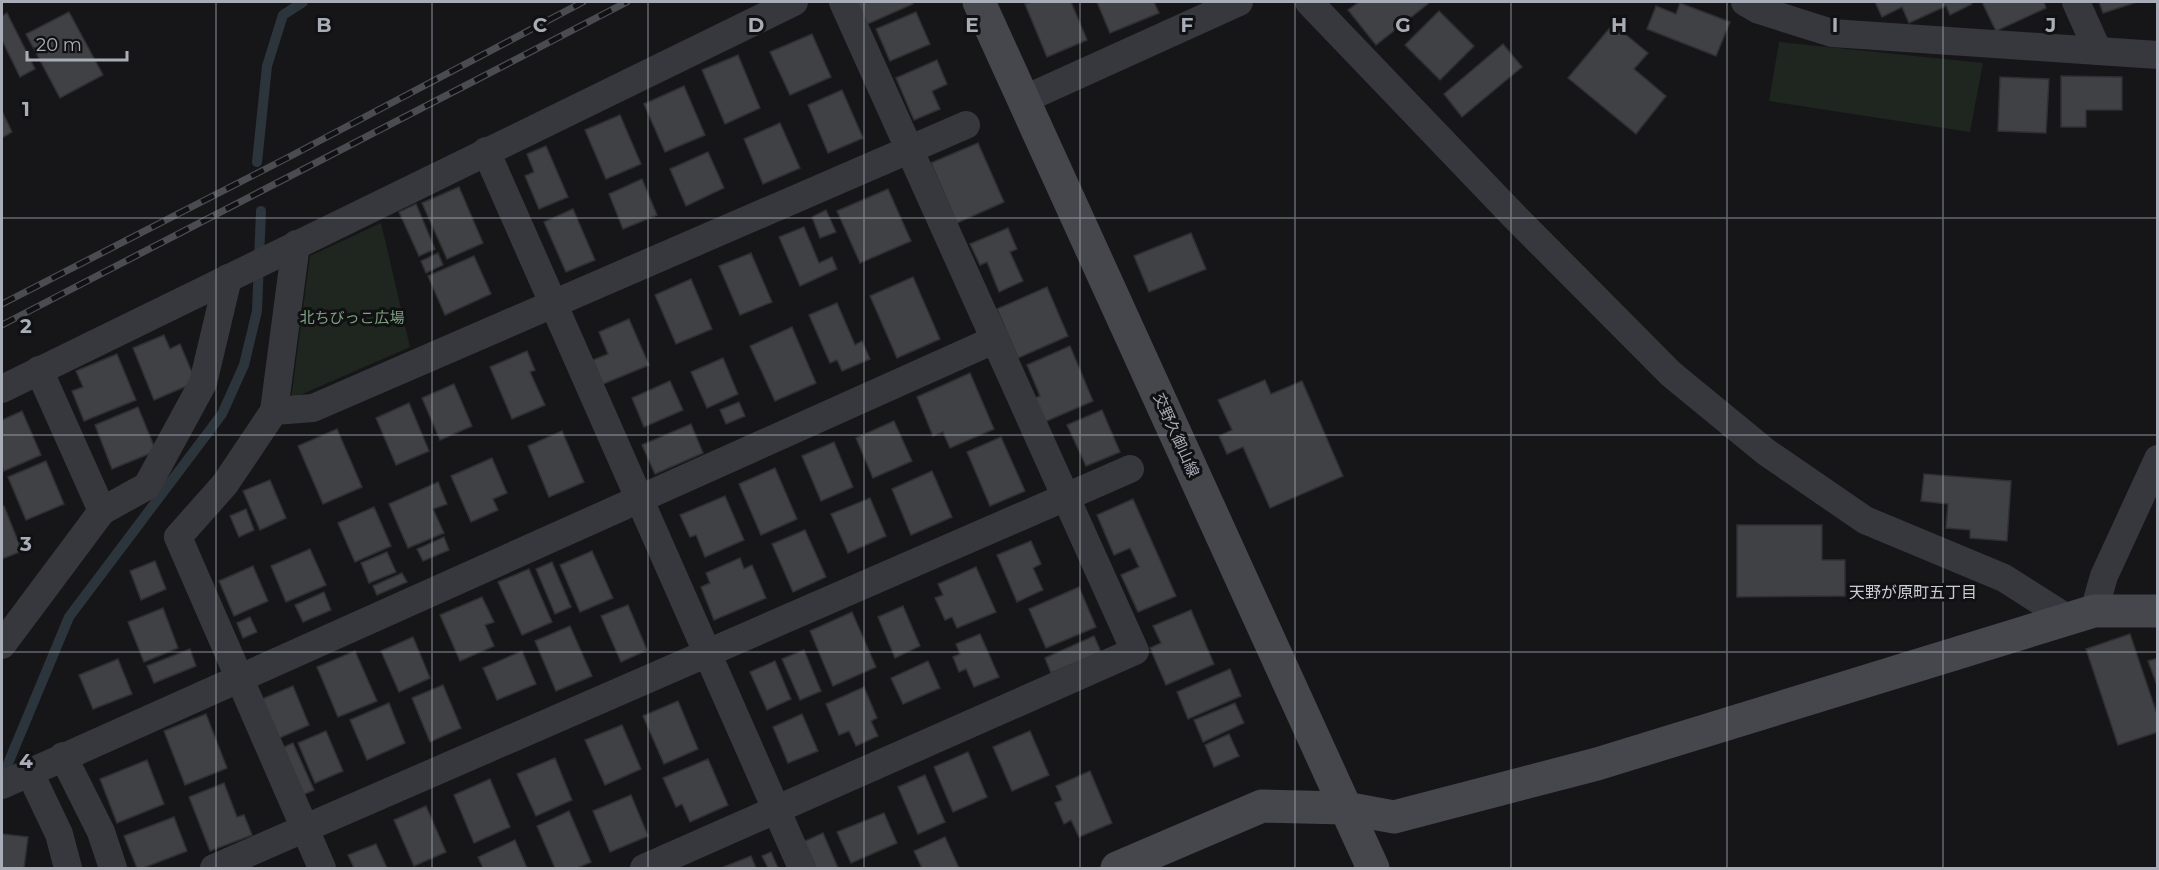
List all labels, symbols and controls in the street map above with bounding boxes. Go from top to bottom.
text: B [316,13,332,37]
text: C [533,13,548,37]
text: D [748,13,764,37]
text: E [965,13,979,37]
text: F [1181,13,1194,37]
text: G [1395,13,1411,37]
text: H [1611,13,1627,37]
text: I [1832,13,1838,37]
text: J [2045,13,2056,37]
scale bar [27,24,128,62]
text: 20 m [36,34,82,56]
text: 1 [22,97,30,121]
park label: 北ちびっこ広場 [299,308,405,327]
text: 2 [20,314,32,338]
street label: 交野久御山線 [1149,390,1203,480]
text: 3 [19,532,32,556]
district label: 天野が原町五丁目 [1849,583,1977,602]
text: 4 [19,749,33,773]

